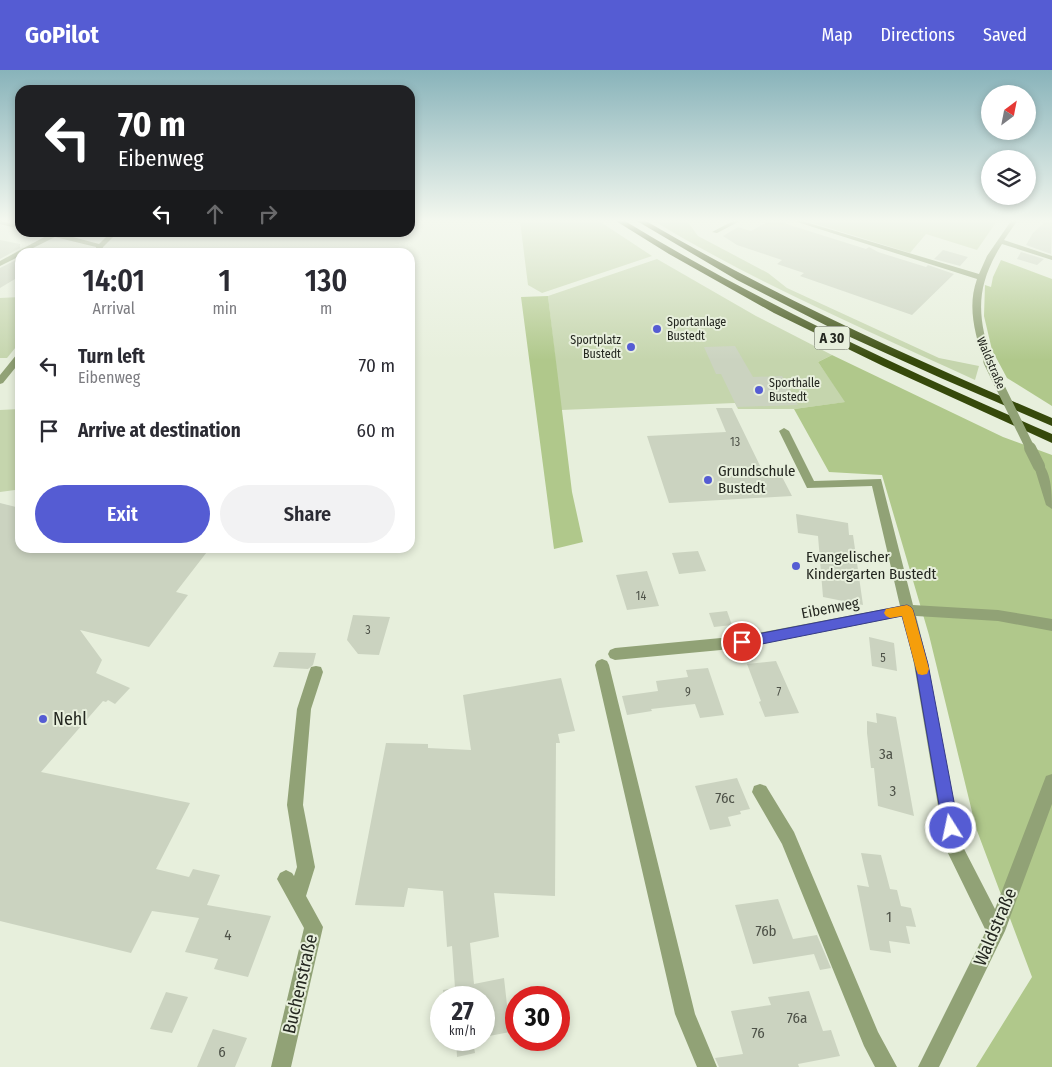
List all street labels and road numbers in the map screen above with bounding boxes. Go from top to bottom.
road number: A 30 [814,326,850,350]
street label: Waldstraße [974,335,1008,391]
street label: Eibenweg [800,594,860,622]
street label: Waldstraße [969,885,1021,969]
street label: Buchenstraße [278,932,322,1036]

